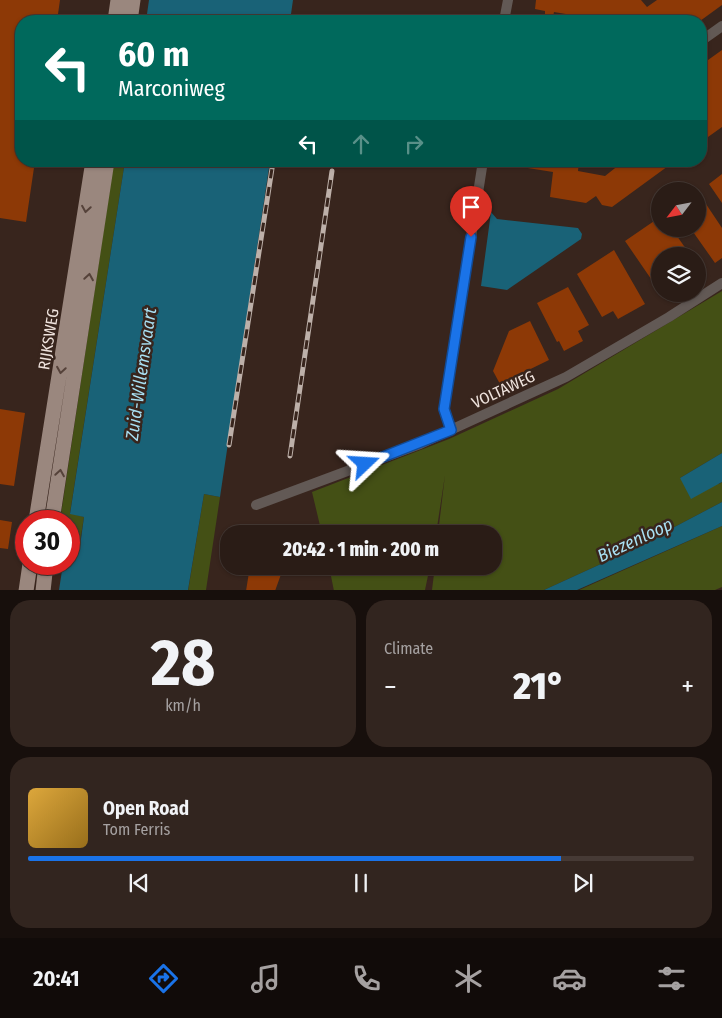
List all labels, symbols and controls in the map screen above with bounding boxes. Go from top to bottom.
text: 60 m [118,33,189,75]
icon: left [35,35,100,100]
text: Marconiweg [118,75,225,102]
icon: left [294,130,322,158]
icon: ahead [347,130,375,158]
icon: right [400,130,428,158]
north arrow [651,182,706,238]
map controls [651,182,706,302]
pin [450,186,492,237]
icon: arrive [457,193,485,221]
one-way arrow [81,205,91,214]
button: layers [651,247,706,302]
one-way arrow [84,272,94,281]
water label: Zuid-Willemsvaart [121,306,161,443]
street label: RIJKSWEG [34,307,63,371]
one-way arrow [56,366,66,374]
street label: VOLTAWEG [469,367,538,412]
position arrow [338,437,390,489]
one-way arrow [54,469,64,477]
speed limit sign: 30 [15,510,80,575]
water label: Biezenloop [594,513,676,567]
text: 20:42 · 1 min · 200 m [283,538,439,561]
text: 28 [151,624,215,702]
text: Climate [384,639,433,658]
text: 21° [513,663,565,709]
text: − [384,670,397,703]
text: + [681,670,694,703]
text: km/h [165,696,201,715]
text: Open Road [103,797,189,820]
text: Tom Ferris [103,820,170,839]
icon: previous [125,869,153,897]
icon: pause [347,869,375,897]
icon: next [569,869,597,897]
icon: directions [146,961,181,996]
icon: music [248,961,283,996]
icon: phone [349,961,384,996]
icon: climate [451,961,486,996]
icon: car [552,961,587,996]
icon: filters [654,961,689,996]
text: 20:41 [33,965,80,992]

